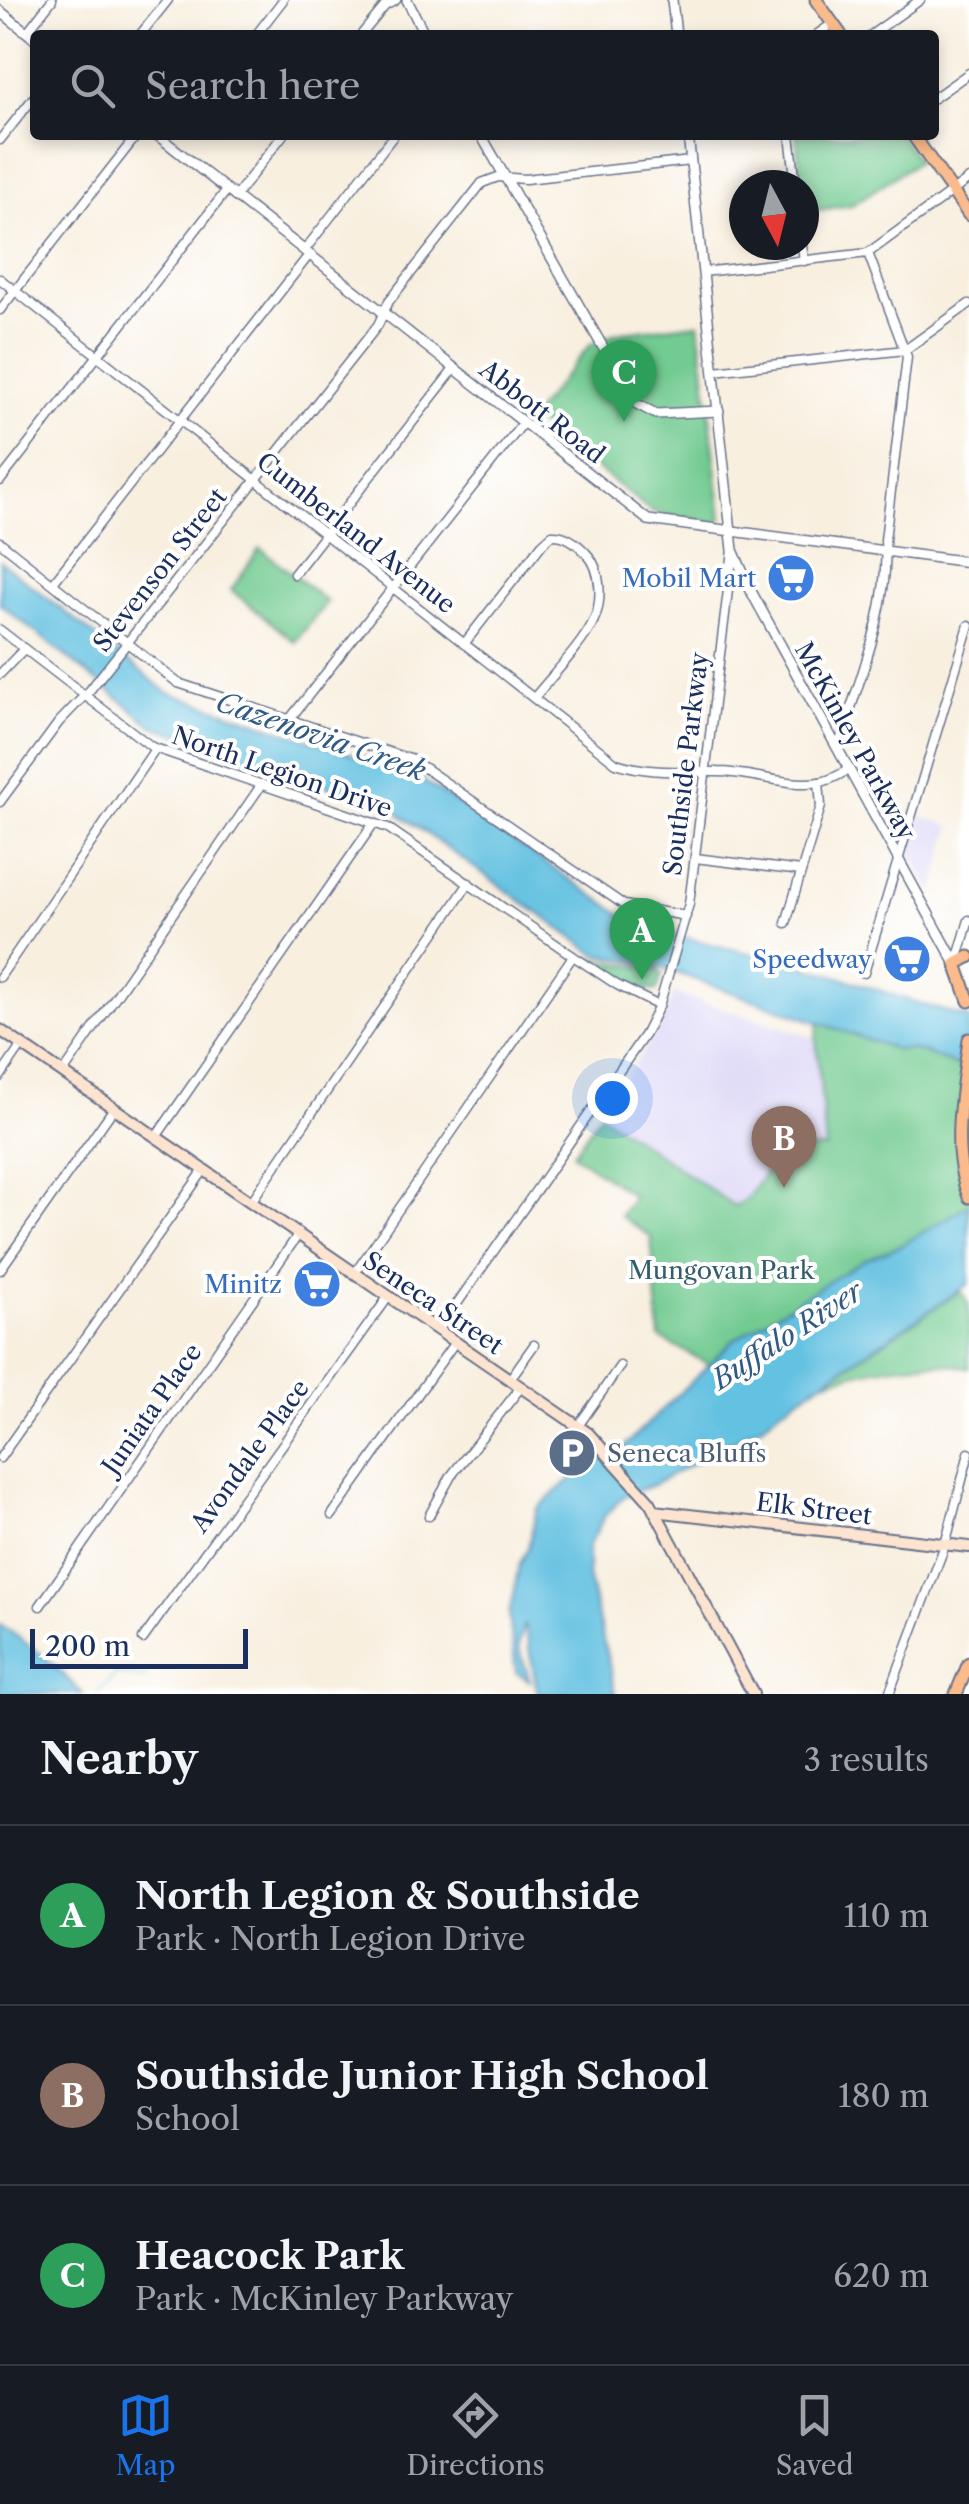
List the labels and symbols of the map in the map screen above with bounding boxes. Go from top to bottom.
north arrow [729,170,819,260]
pin: C [592,340,656,422]
street label: Abbott Road [472,353,611,470]
street label: Cumberland Avenue [250,446,462,620]
street label: Stevenson Street [86,482,234,658]
supermarket icon: Mobil Mart [765,552,817,604]
place label: Mobil Mart [622,563,756,594]
street label: McKinley Parkway [788,637,923,846]
street label: Southside Parkway [657,649,715,877]
water label: Cazenovia Creek [212,684,431,788]
street label: North Legion Drive [168,720,396,824]
pin: A [610,898,674,980]
supermarket icon: Speedway [881,933,933,985]
place label: Speedway [752,944,873,975]
your location [587,1073,638,1124]
pin: B [752,1106,816,1188]
street label: Seneca Street [357,1245,509,1361]
park label: Mungovan Park [628,1255,816,1286]
supermarket icon: Minitz [291,1258,343,1310]
place label: Minitz [204,1269,282,1300]
water label: Buffalo River [704,1273,870,1397]
street label: Juniata Place [93,1337,209,1484]
street label: Avondale Place [184,1373,316,1539]
parking icon: Seneca Bluffs [546,1427,598,1479]
place label: Seneca Bluffs [607,1438,767,1469]
street label: Elk Street [754,1487,874,1531]
scale bar [30,1624,248,1668]

